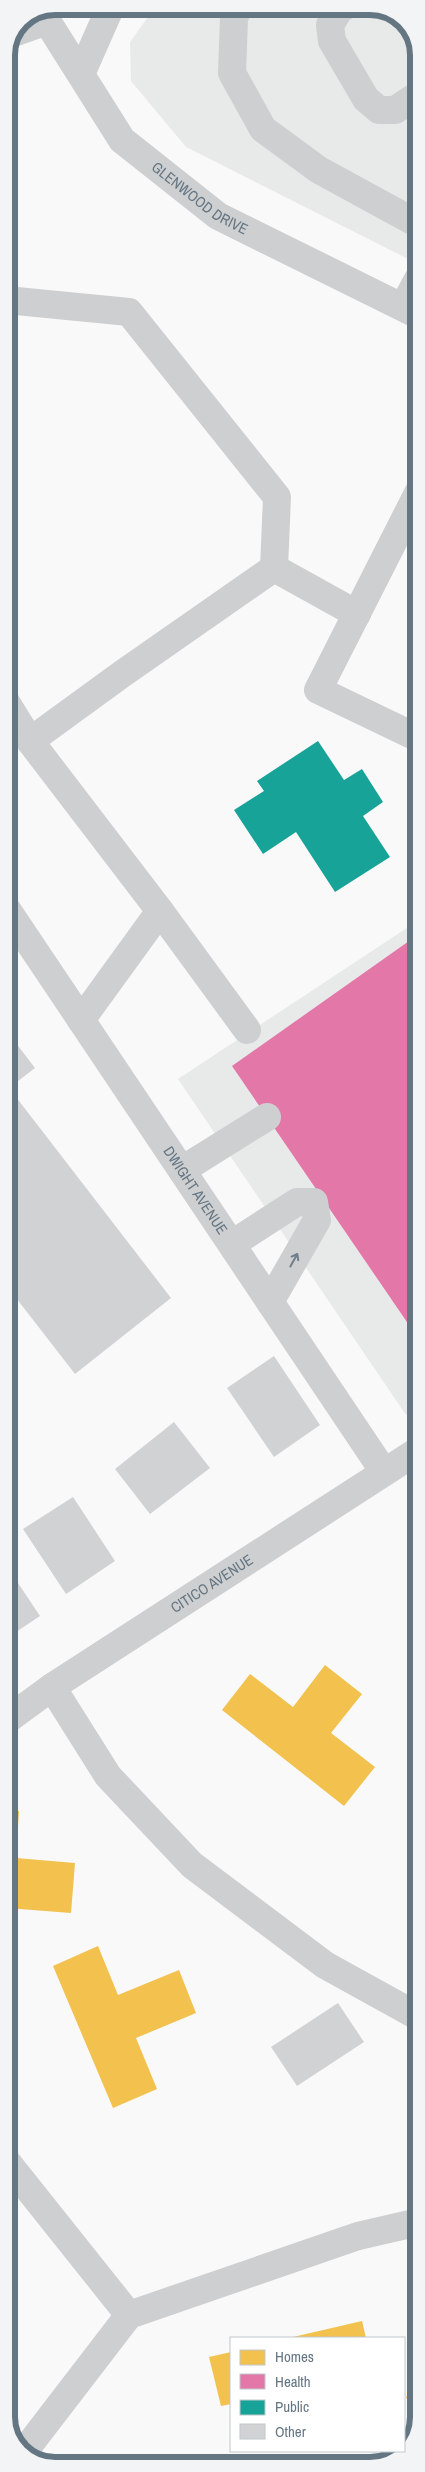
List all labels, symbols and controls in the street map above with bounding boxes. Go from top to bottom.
street label: GLENWOOD DRIVE [147,156,252,239]
street label: DWIGHT AVENUE [159,1142,233,1238]
one-way arrow [290,1253,300,1267]
street label: CITICO AVENUE [166,1549,257,1618]
legend [230,2337,405,2452]
text: Homes [275,2346,314,2367]
text: Health [275,2371,311,2392]
text: Public [275,2396,309,2417]
text: Other [275,2421,306,2442]

